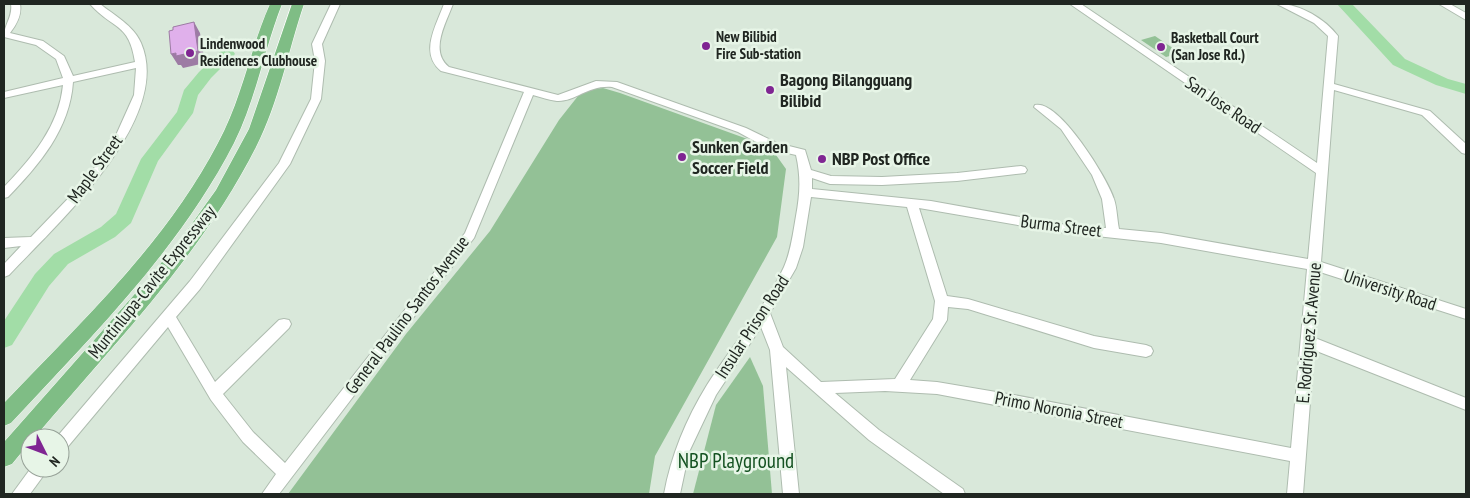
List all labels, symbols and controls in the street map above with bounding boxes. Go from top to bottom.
place label: New Bilibid Fire Sub-station [716,27,801,63]
place label: Basketball Court (San Jose Rd.) [1171,28,1259,64]
place label: Lindenwood Residences Clubhouse [200,34,317,70]
marker: New Bilibid Fire Sub-station [700,40,712,52]
marker: Basketball Court (San Jose Rd.) [1155,41,1167,53]
marker: Lindenwood Residences Clubhouse [184,47,196,59]
place label: Bagong Bilangguang Bilibid [780,68,912,112]
street label: San Jose Road [1181,71,1266,138]
marker: Bagong Bilangguang Bilibid [764,84,776,96]
street label: Maple Street [62,130,127,208]
place label: Sunken Garden Soccer Field [692,135,788,179]
place label: NBP Post Office [832,147,930,170]
marker: Sunken Garden Soccer Field [676,151,688,163]
marker: NBP Post Office [816,153,828,165]
street label: Muntinlupa-Cavite Expressway [83,200,221,363]
street label: Burma Street [1019,209,1103,242]
street label: General Paulino Santos Avenue [340,231,474,398]
street label: E. Rodriguez Sr. Avenue [1291,262,1326,404]
street label: University Road [1341,264,1439,315]
street label: Insular Prison Road [710,271,794,383]
street label: Primo Noronia Street [993,386,1125,433]
north arrow [20,428,70,478]
park label: NBP Playground [678,447,794,474]
text: N [45,453,64,471]

